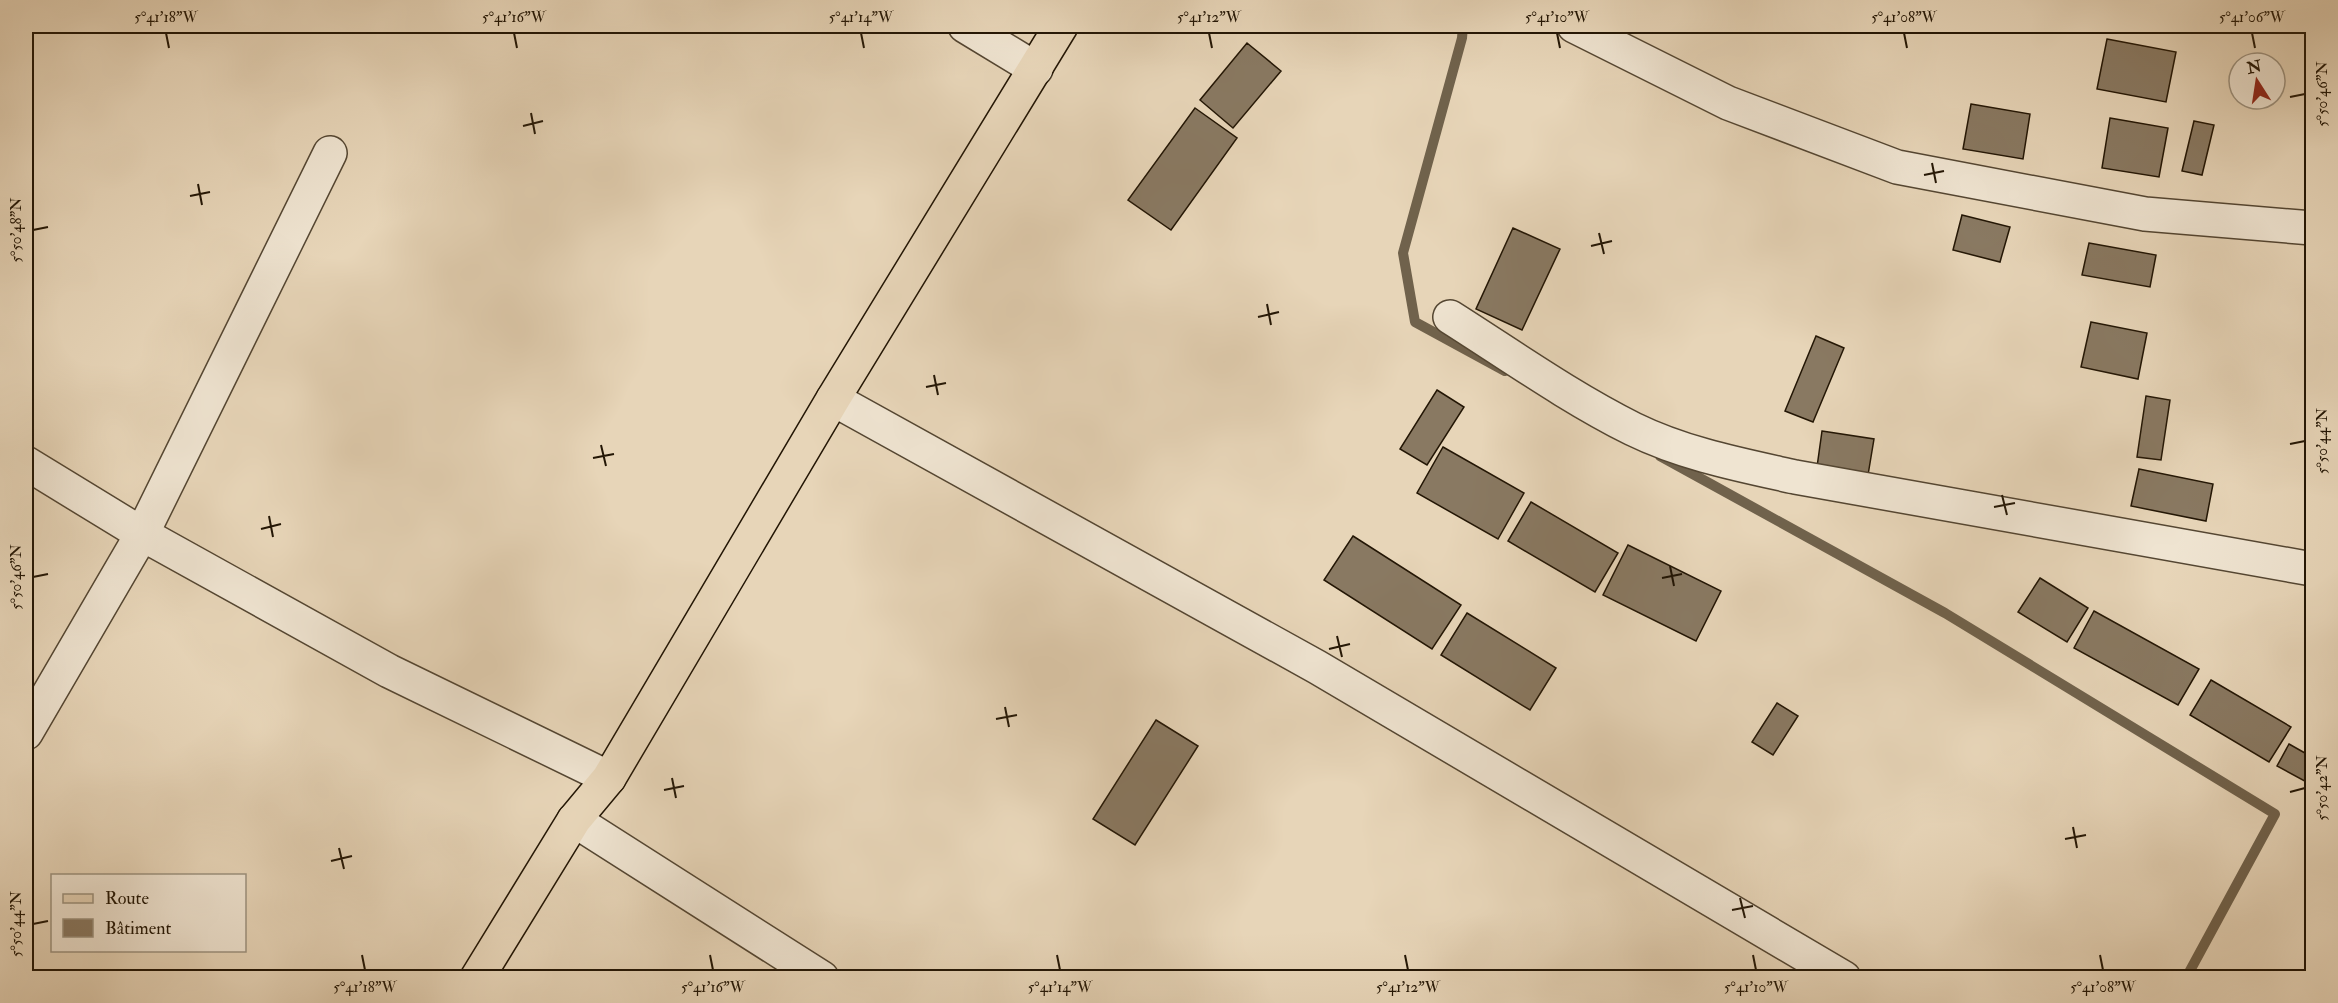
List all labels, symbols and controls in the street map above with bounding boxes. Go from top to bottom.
text: 5°41'18"W [134,8,198,27]
text: 5°41'16"W [482,8,547,27]
text: 5°41'14"W [829,8,894,27]
text: 5°41'12"W [1177,8,1242,27]
text: 5°41'10"W [1525,8,1590,27]
text: 5°41'08"W [1871,8,1938,27]
text: 5°41'06"W [2219,8,2286,27]
north arrow [2227,51,2287,111]
text: N [2244,56,2264,79]
text: 5°50'46"N [2313,61,2332,127]
text: 5°50'48"N [7,197,26,263]
text: 5°50'44"N [2313,407,2332,474]
text: 5°50'46"N [7,544,26,610]
text: 5°50'42"N [2313,755,2332,821]
legend [51,874,246,952]
text: Route [105,887,149,910]
text: 5°50'44"N [7,890,26,957]
text: Bâtiment [105,917,171,940]
text: 5°41'18"W [333,978,397,997]
text: 5°41'16"W [681,978,746,997]
text: 5°41'14"W [1028,978,1093,997]
text: 5°41'12"W [1376,978,1441,997]
text: 5°41'10"W [1724,978,1789,997]
text: 5°41'08"W [2070,978,2137,997]

